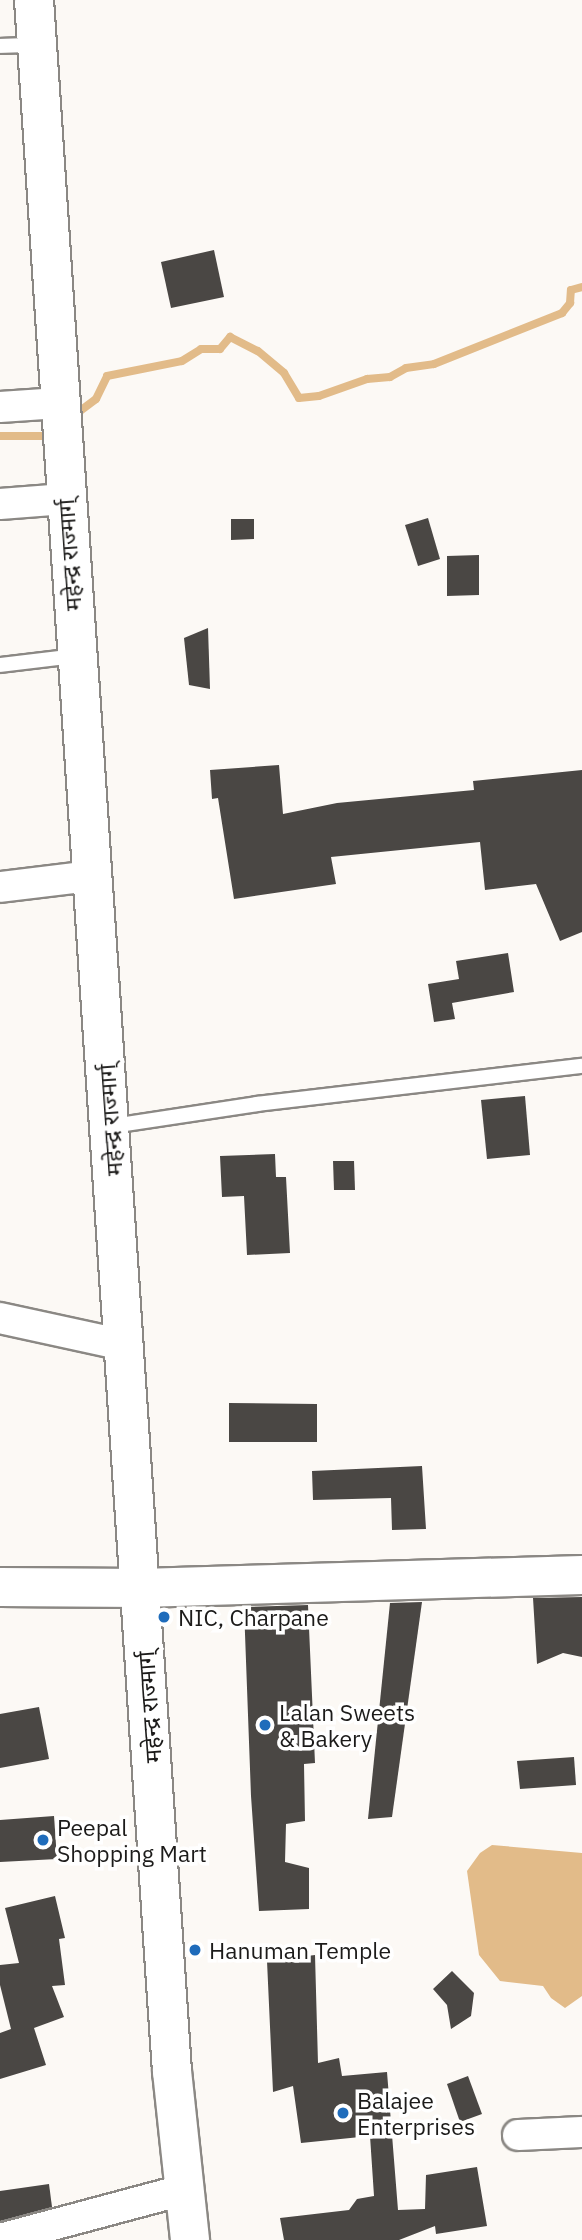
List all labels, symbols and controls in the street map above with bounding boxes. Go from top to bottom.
street label: महेन्द्र राज्मार्ग् [51,498,87,612]
street label: महेन्द्र राज्मार्ग् [92,1063,128,1177]
place label: NIC, Charpane [178,1603,329,1631]
marker: NIC, Charpane [156,1609,172,1625]
street label: महेन्द्र राज्मार्ग् [131,1650,167,1764]
place label: Lalan Sweets & Bakery [279,1698,415,1752]
marker: Lalan Sweets & Bakery [257,1717,273,1733]
place label: Peepal Shopping Mart [57,1813,207,1867]
marker: Peepal Shopping Mart [35,1832,51,1848]
place label: Hanuman Temple [209,1936,391,1964]
marker: Hanuman Temple [187,1942,203,1958]
place label: Balajee Enterprises [357,2086,475,2140]
marker: Balajee Enterprises [335,2105,351,2121]

